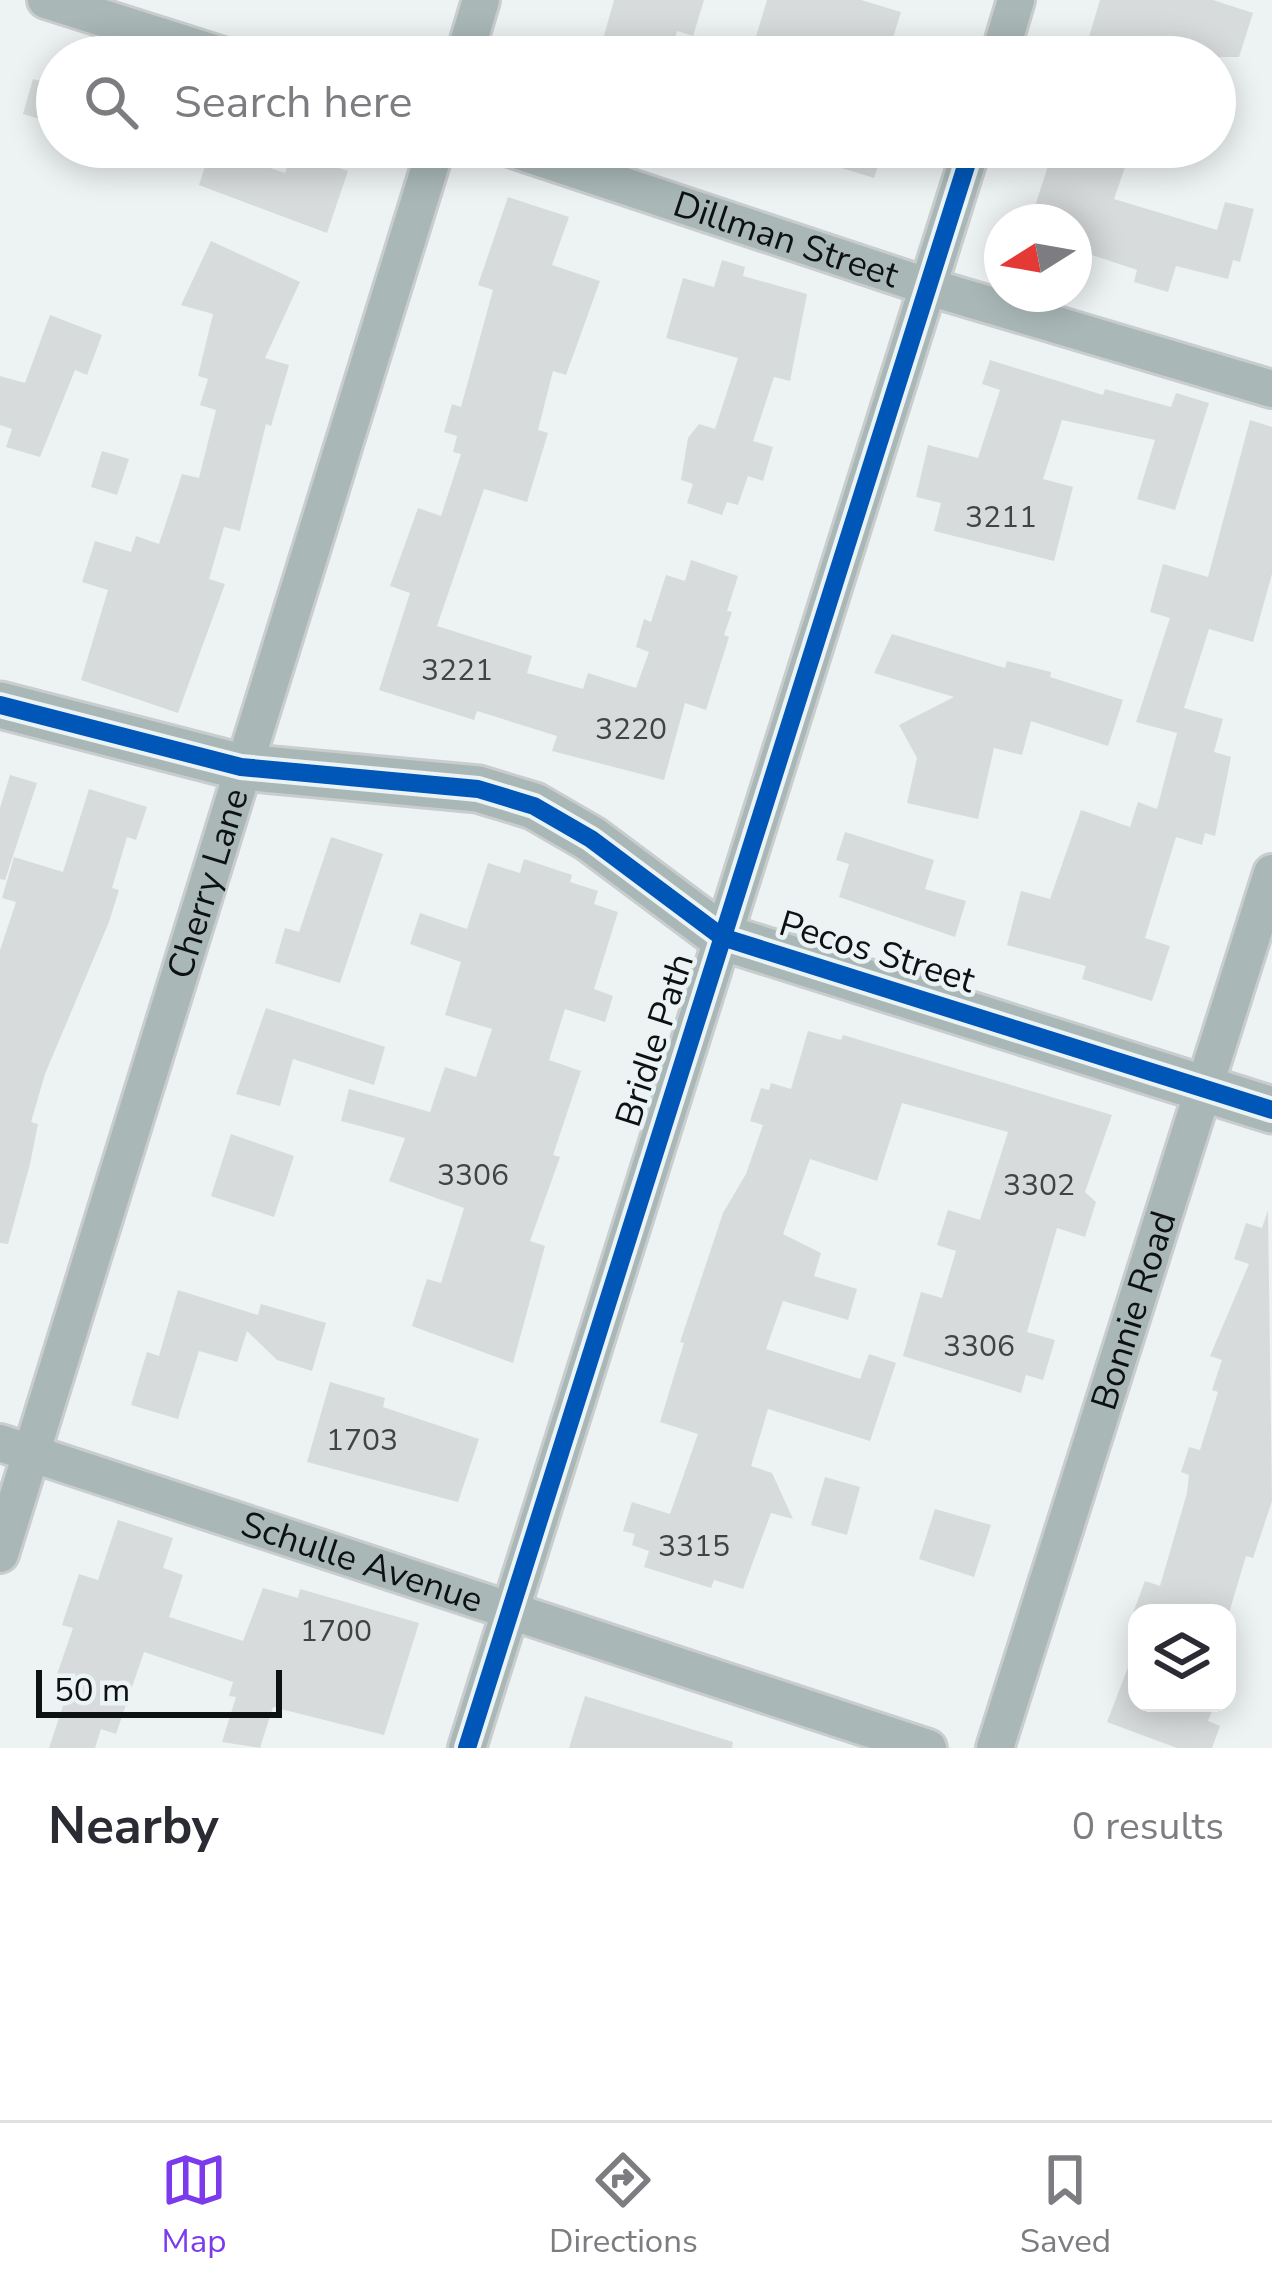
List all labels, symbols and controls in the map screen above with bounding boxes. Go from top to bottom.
search box [36,36,1236,168]
icon: search [78,69,144,135]
text: Search here [174,72,413,133]
street label: Dillman Street [667,179,905,300]
north arrow [984,204,1092,312]
house number: 3211 [965,497,1037,538]
house number: 3221 [421,650,493,691]
house number: 3220 [595,709,667,750]
street label: Cherry Lane [155,782,260,985]
street label: Pecos Street [773,899,981,1005]
street label: Bridle Path [604,947,706,1133]
house number: 3306 [437,1155,509,1196]
house number: 3302 [1003,1165,1075,1206]
street label: Bonnie Road [1079,1205,1188,1416]
house number: 3306 [943,1326,1015,1367]
house number: 1703 [326,1420,398,1461]
street label: Schulle Avenue [235,1499,489,1625]
house number: 3315 [658,1526,730,1567]
map controls [1128,1604,1236,1712]
button: layers [1128,1604,1236,1712]
house number: 1700 [300,1611,372,1652]
scale bar [36,1664,282,1717]
text: 50 m [54,1668,130,1713]
text: Nearby [48,1791,219,1861]
text: 0 results [1072,1800,1224,1853]
tab: Map [161,2147,227,2264]
tab: Directions [549,2147,698,2264]
tab: Saved [1020,2147,1111,2264]

